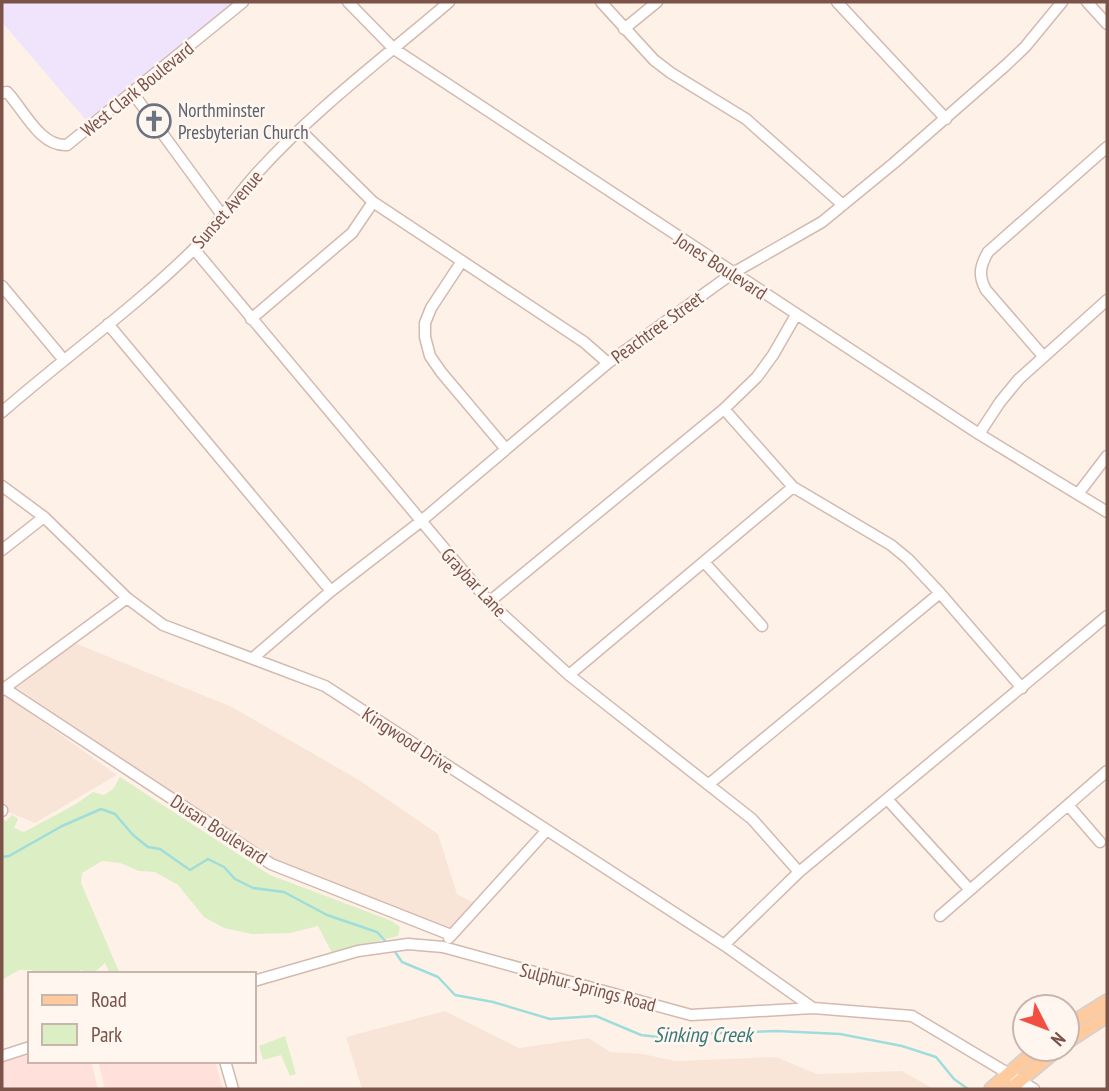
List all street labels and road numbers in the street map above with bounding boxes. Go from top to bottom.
street label: West Clark Boulevard [76,36,198,142]
street label: Sunset Avenue [187,165,268,253]
street label: Jones Boulevard [670,227,772,305]
street label: Peachtree Street [606,285,708,368]
street label: Graybar Lane [436,542,512,622]
street label: Kingwood Drive [358,702,458,779]
street label: Dusan Boulevard [166,789,272,869]
street label: Sulphur Springs Road [517,957,659,1017]

